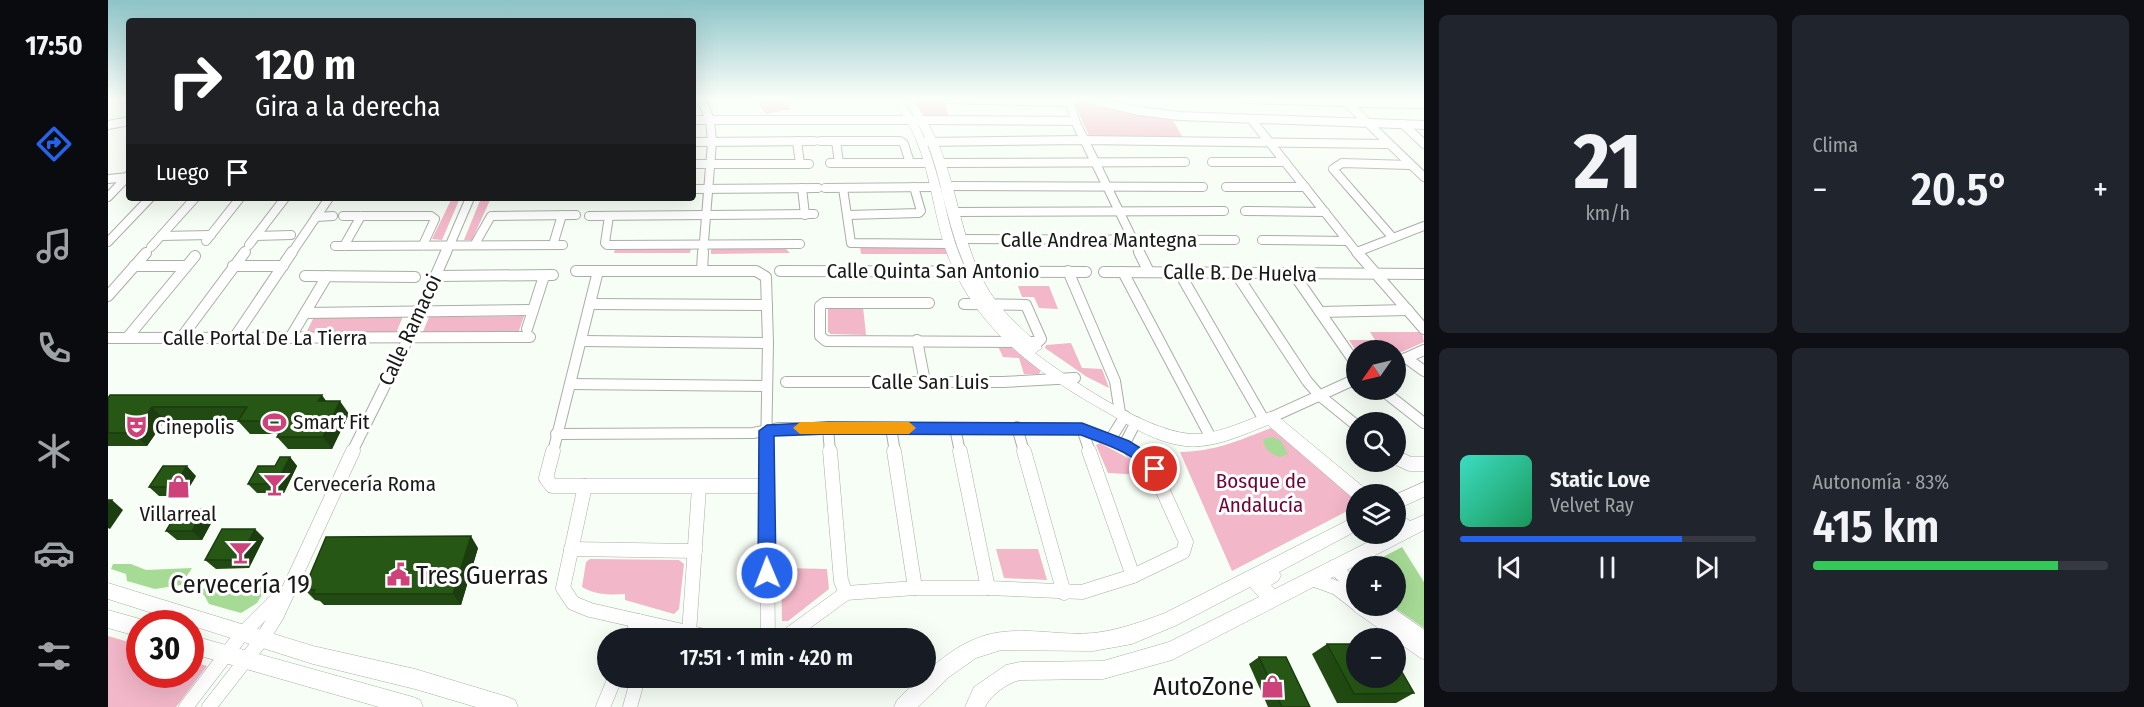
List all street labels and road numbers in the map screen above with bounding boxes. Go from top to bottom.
street label: Calle Andrea Mantegna [1001,227,1197,253]
street label: Calle Quinta San Antonio [826,258,1040,284]
street label: Calle B. De Huelva [1163,259,1317,287]
street label: Calle Ramacoi [373,270,447,390]
street label: Calle Portal De La Tierra [163,325,367,351]
street label: Calle San Luis [871,369,989,395]

